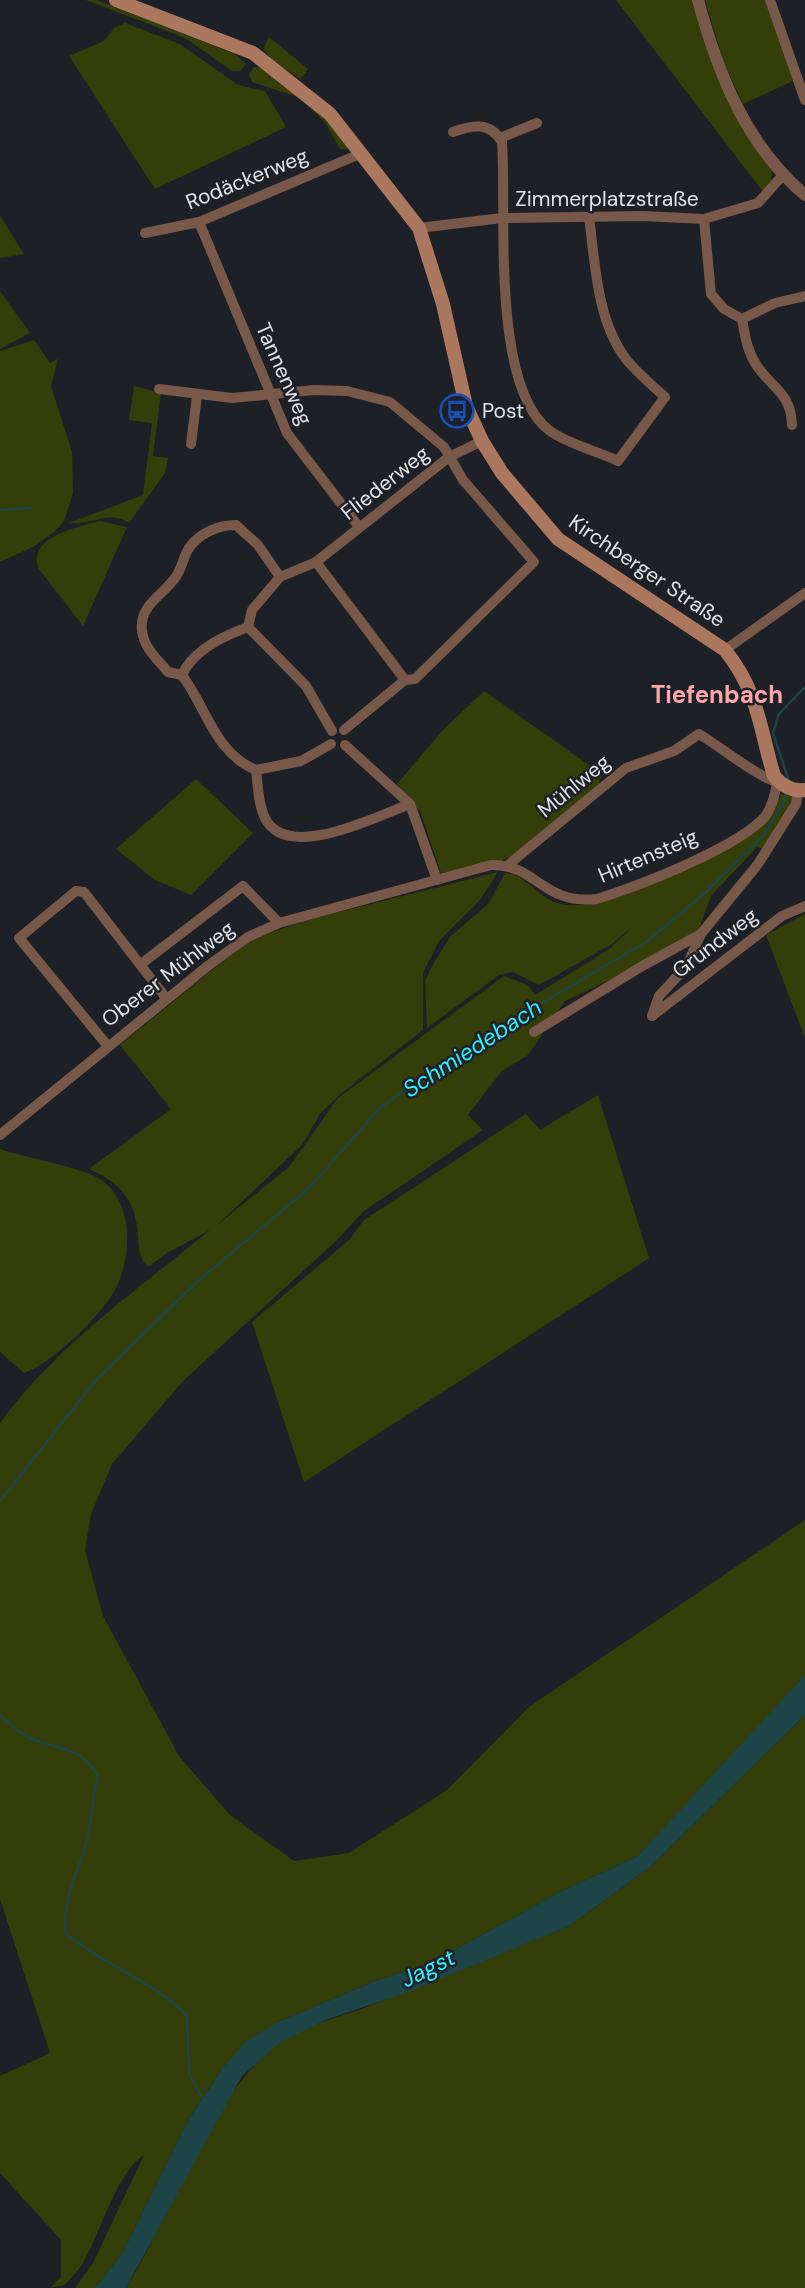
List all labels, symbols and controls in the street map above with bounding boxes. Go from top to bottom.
street label: Rodäckerweg [182,142,313,216]
street label: Zimmerplatzstraße [515,185,699,213]
street label: Tannenweg [249,319,319,430]
bus stop icon: Post [438,392,476,430]
place label: Post [482,397,524,425]
street label: Fliederweg [335,439,435,526]
street label: Kirchberger Straße [563,508,731,634]
district label: Tiefenbach [651,679,783,710]
street label: Mühlweg [532,748,616,824]
street label: Hirtensteig [594,822,702,890]
street label: Grundweg [667,902,764,984]
street label: Oberer Mühlweg [96,915,240,1033]
water label: Schmiedebach [397,992,547,1104]
water label: Jagst [396,1942,460,1994]

